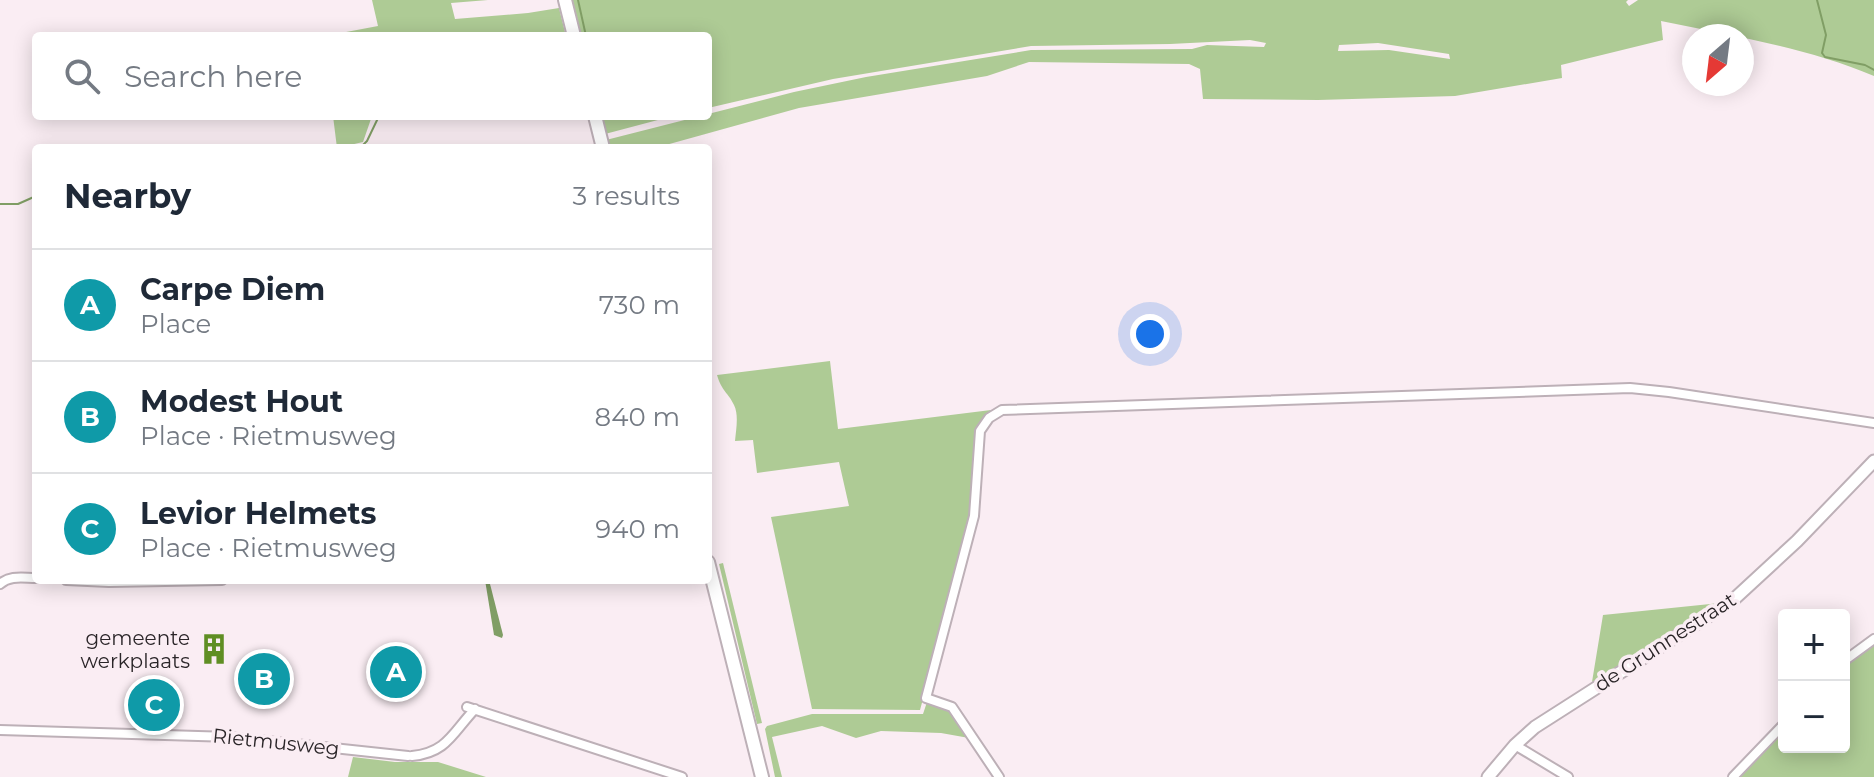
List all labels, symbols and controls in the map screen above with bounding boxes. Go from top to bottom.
north arrow [1682,24,1754,96]
search box [32,32,712,120]
icon: search [60,54,104,98]
text: Search here [124,58,302,95]
text: Nearby [64,175,191,217]
text: 3 results [573,180,680,212]
text: Carpe Diem [140,271,325,308]
text: A [80,289,100,321]
text: 730 m [599,289,680,321]
text: Place [140,308,211,340]
your location [1130,314,1170,354]
text: Modest Hout [140,383,343,420]
text: B [80,401,100,433]
text: 840 m [595,401,680,433]
text: Place · Rietmusweg [140,420,397,452]
text: Levior Helmets [140,495,376,532]
text: C [81,513,99,545]
text: 940 m [595,513,680,545]
text: Place · Rietmusweg [140,532,397,564]
street label: de Grunnestraat [1590,587,1740,697]
map controls [1778,609,1850,753]
button: + [1778,609,1850,681]
place label: gemeente werkplaats [81,626,190,673]
building icon: gemeente werkplaats [197,632,231,666]
pin: A [370,642,422,702]
pin: B [238,649,290,709]
pin: C [128,675,180,735]
button: − [1778,681,1850,753]
street label: Rietmusweg [211,723,341,761]

